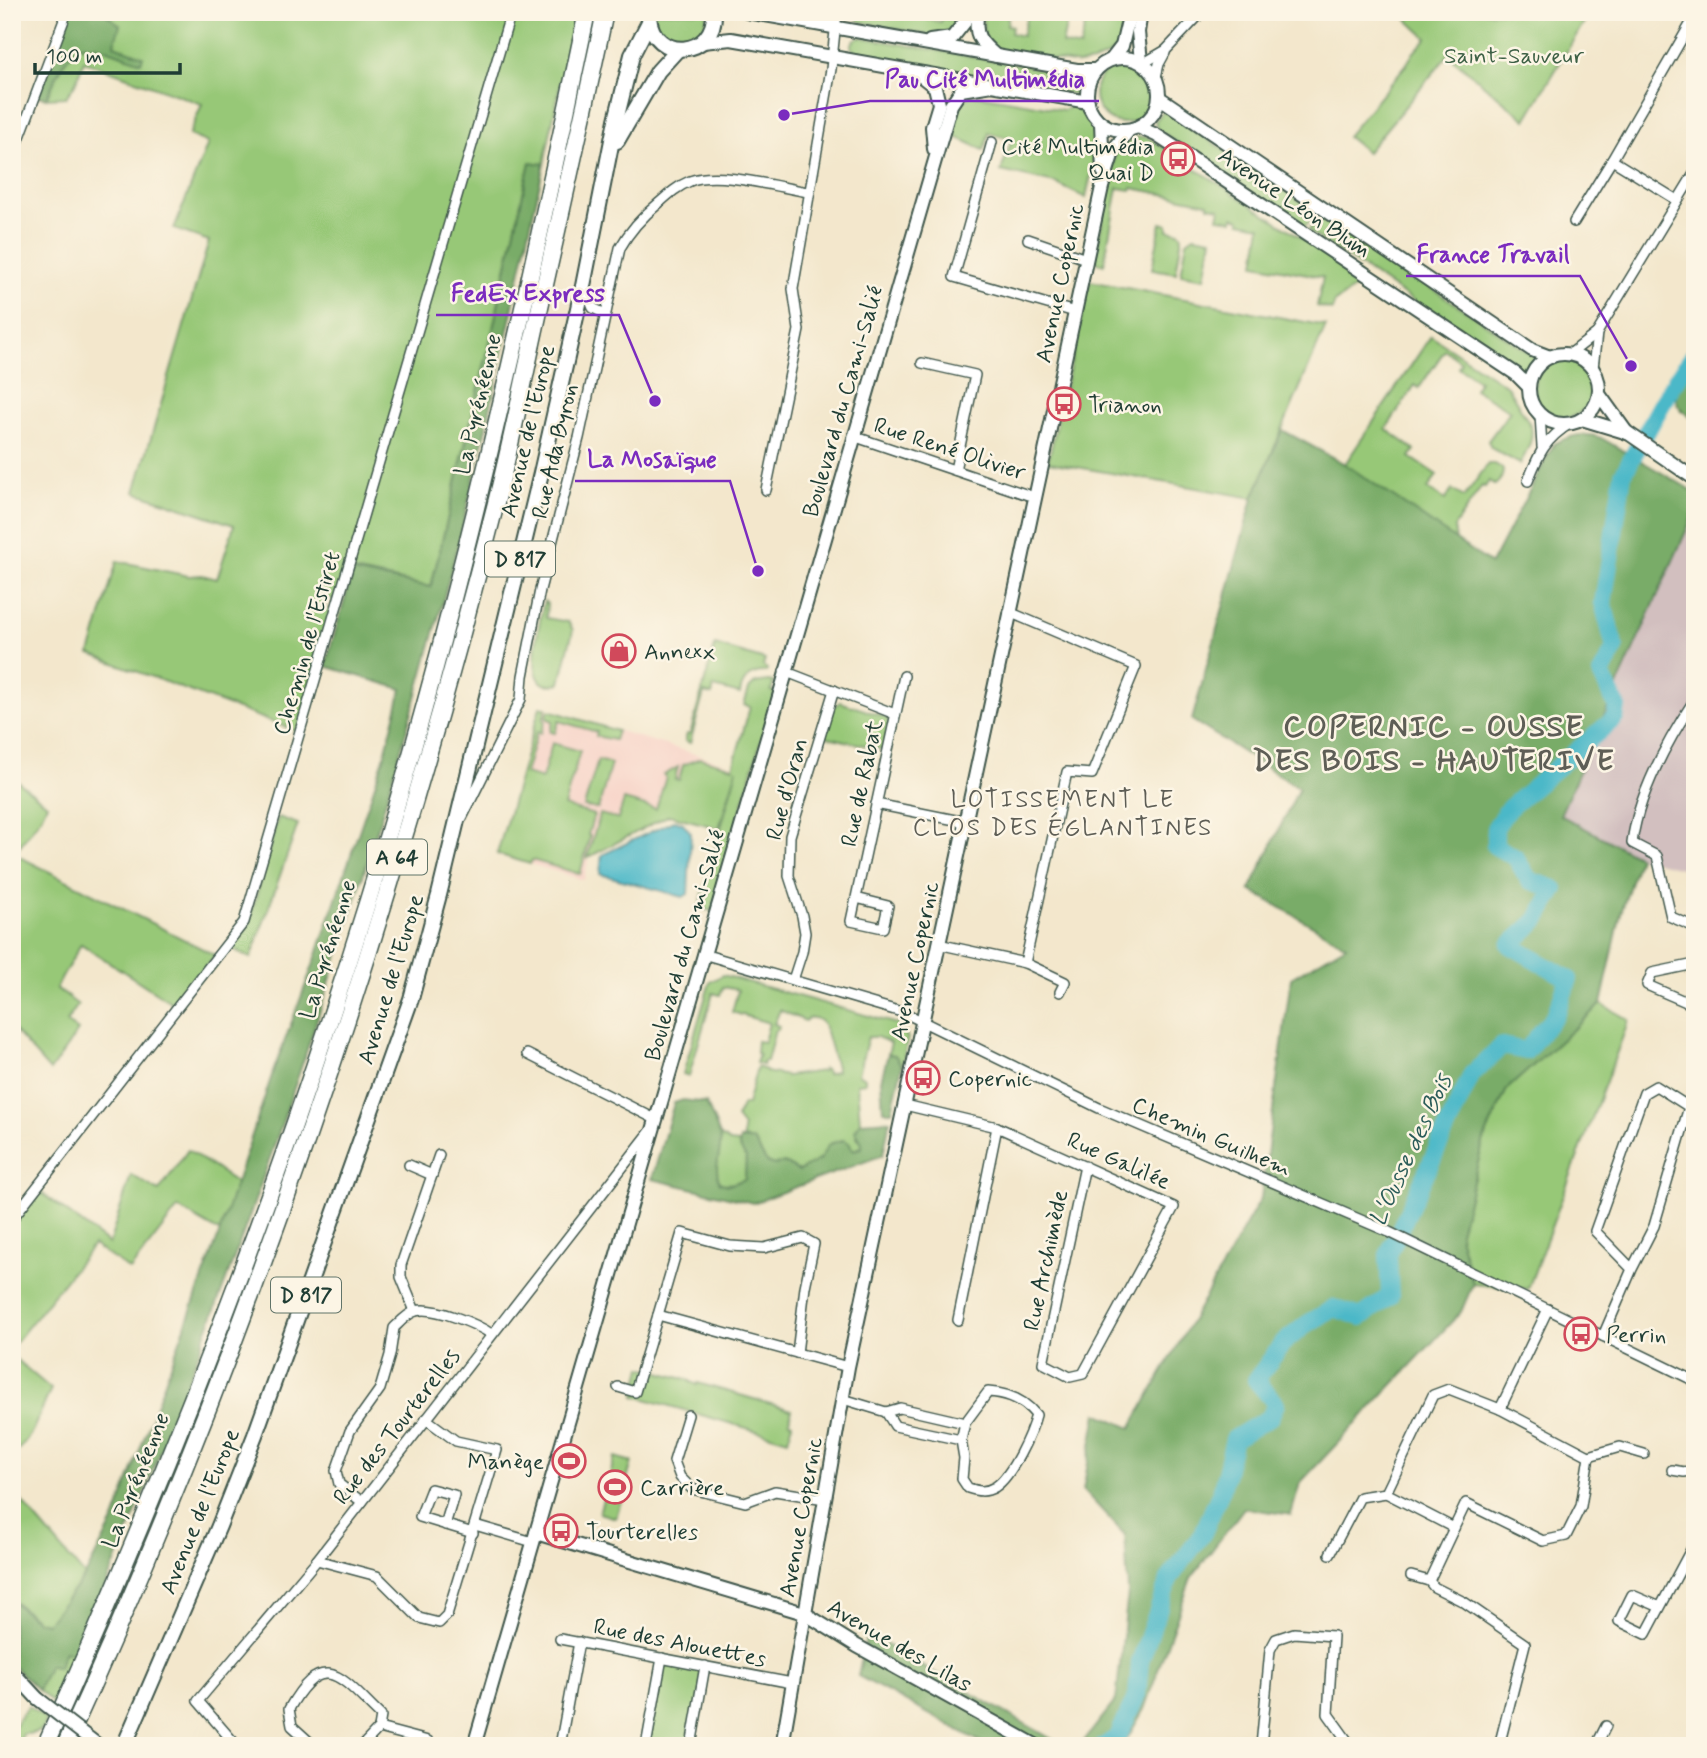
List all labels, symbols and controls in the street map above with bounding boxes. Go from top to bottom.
scale bar [35,32,180,76]
park label: Saint-Sauveur [1444,42,1584,72]
text: 100 m [46,43,102,71]
callout: Pau Cité Multimédia [870,56,1099,101]
text: Pau Cité Multimédia [885,65,1086,96]
place label: Cité Multimédia Quai D [1001,133,1154,189]
bus stop icon: Cité Multimédia Quai D [1159,140,1197,178]
street label: Avenue Léon Blum [1212,141,1376,266]
street label: Avenue Copernic [1029,201,1093,366]
callout: France Travail [1406,231,1580,276]
text: France Travail [1416,240,1570,271]
callout: FedEx Express [436,270,619,315]
text: FedEx Express [451,279,605,310]
street label: Boulevard du Cami-Salié [797,282,891,521]
street label: La Pyrénéenne [448,331,510,478]
street label: Avenue de l'Europe [494,342,563,521]
street label: Rue Ada Byron [526,381,586,522]
bus stop icon: Trianon [1045,385,1083,423]
place label: Trianon [1088,391,1162,421]
street label: Rue René Olivier [870,411,1030,489]
callout: La Mosaïque [575,436,730,481]
text: La Mosaïque [587,445,717,476]
road number: D 817 [485,542,555,576]
street label: Chemin de l'Estiret [267,548,348,739]
shop icon: Annexx [600,632,638,670]
place label: Annexx [644,638,715,668]
district label: COPERNIC - OUSSE DES BOIS - HAUTERIVE [1252,708,1616,781]
street label: Rue de Rabat [835,717,891,850]
street label: Rue d'Oran [760,735,816,844]
district label: LOTISSEMENT LE CLOS DES ÉGLANTINES [913,785,1213,844]
street label: Boulevard du Cami-Salié [639,826,733,1065]
road number: A 64 [367,840,427,874]
street label: La Pyrénéenne [294,876,364,1023]
street label: Avenue Copernic [884,879,948,1044]
street label: Avenue de l'Europe [352,891,432,1068]
bus stop icon: Copernic [904,1059,942,1097]
place label: Copernic [948,1065,1032,1095]
water label: L'Ousse des Bois [1363,1068,1461,1231]
street label: Chemin Guilhem [1127,1091,1296,1185]
street label: Rue Galilée [1062,1126,1175,1198]
street label: Rue Archimède [1017,1187,1077,1334]
road number: D 817 [271,1278,341,1312]
bus stop icon: Perrin [1562,1315,1600,1353]
place label: Perrin [1606,1321,1666,1351]
street label: Rue des Tourterelles [327,1343,468,1511]
street label: La Pyrénéenne [96,1408,178,1553]
street label: Avenue de l'Europe [154,1424,248,1599]
street label: Avenue Copernic [773,1435,831,1600]
sports icon: Manège [550,1442,588,1480]
place label: Manège [468,1448,544,1478]
sports icon: Carrière [596,1468,634,1506]
place label: Carrière [640,1474,724,1504]
bus stop icon: Tourterelles [542,1512,580,1550]
place label: Tourterelles [586,1518,698,1548]
street label: Avenue des Lilas [821,1593,977,1700]
street label: Rue des Alouettes [591,1613,769,1675]

